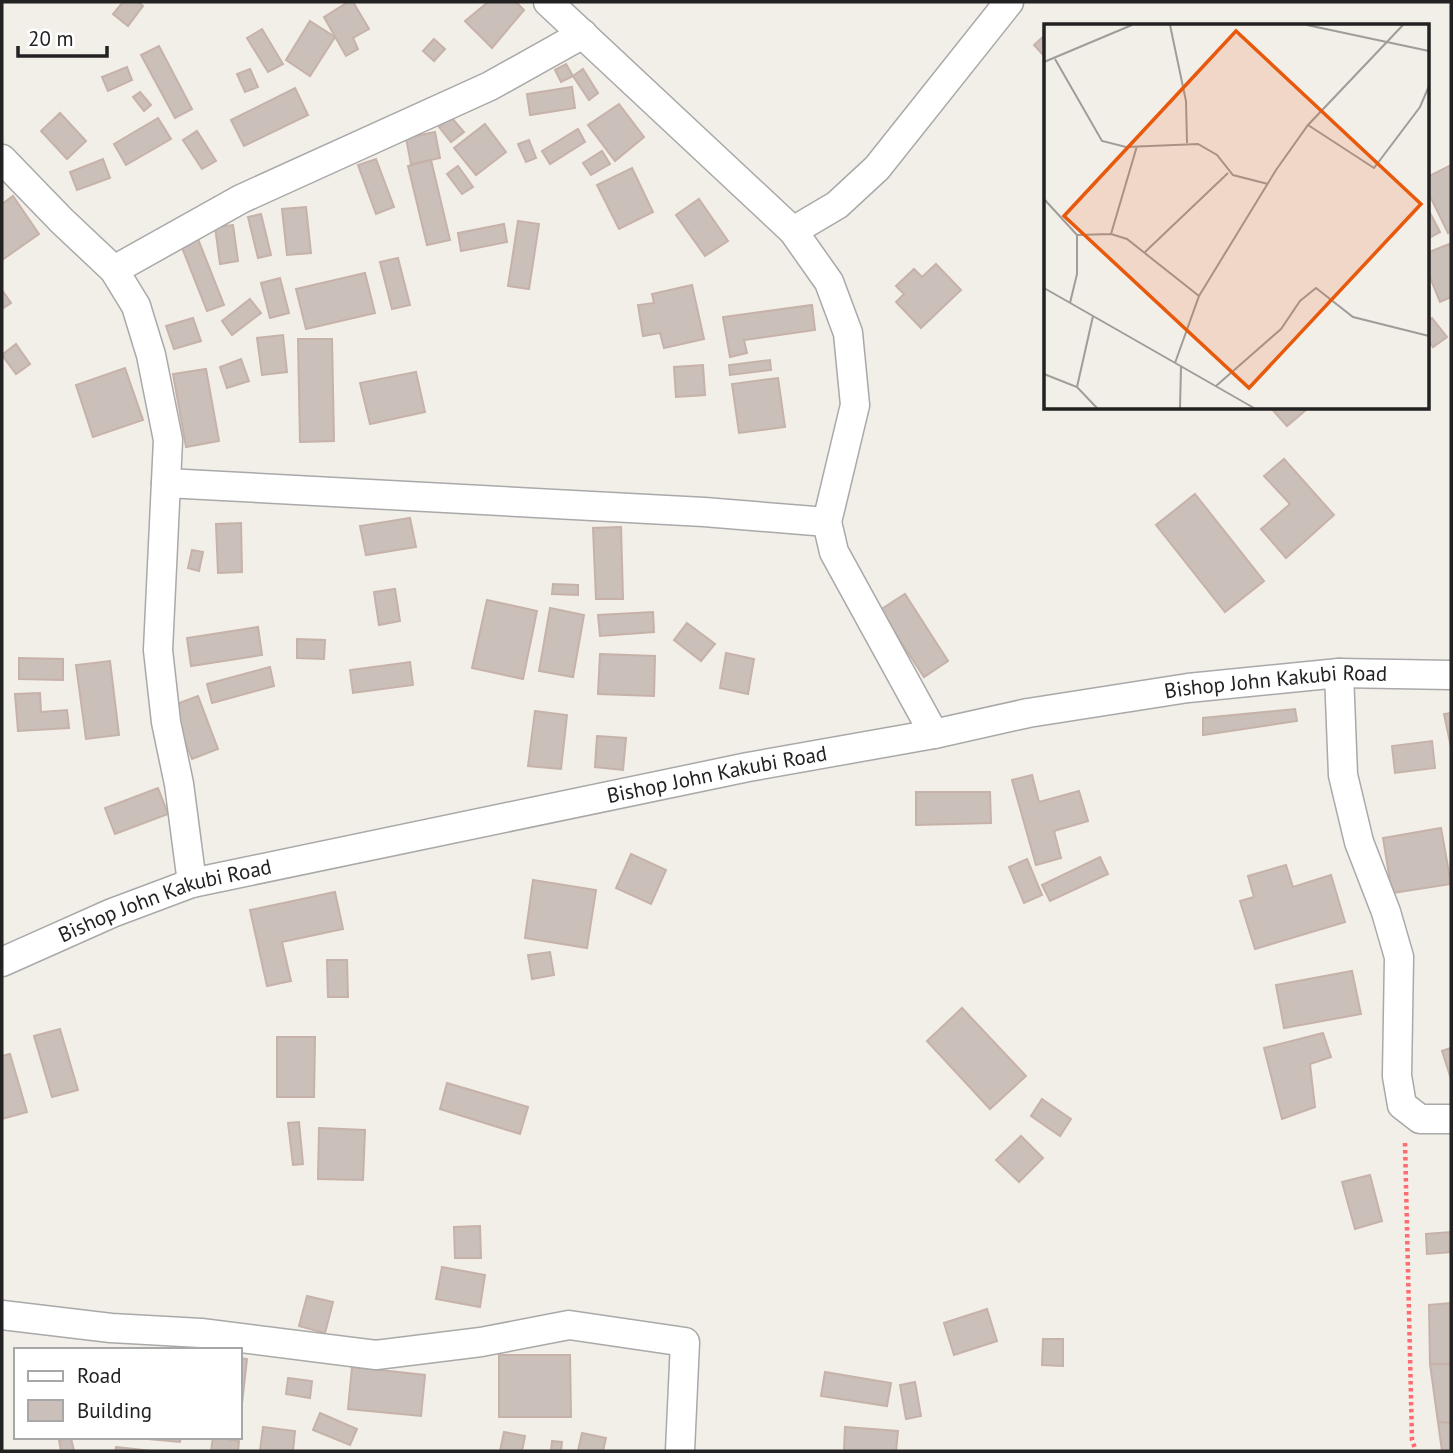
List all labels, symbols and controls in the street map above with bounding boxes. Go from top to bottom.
scale bar [18,14,107,58]
inset map [1044,24,1428,410]
text: 20 m [28,25,74,52]
street label: Bishop John Kakubi Road [1162,659,1387,705]
street label: Bishop John Kakubi Road [605,739,829,809]
street label: Bishop John Kakubi Road [54,853,274,948]
legend [14,1348,242,1439]
text: Road [77,1362,121,1389]
text: Building [77,1397,152,1424]

